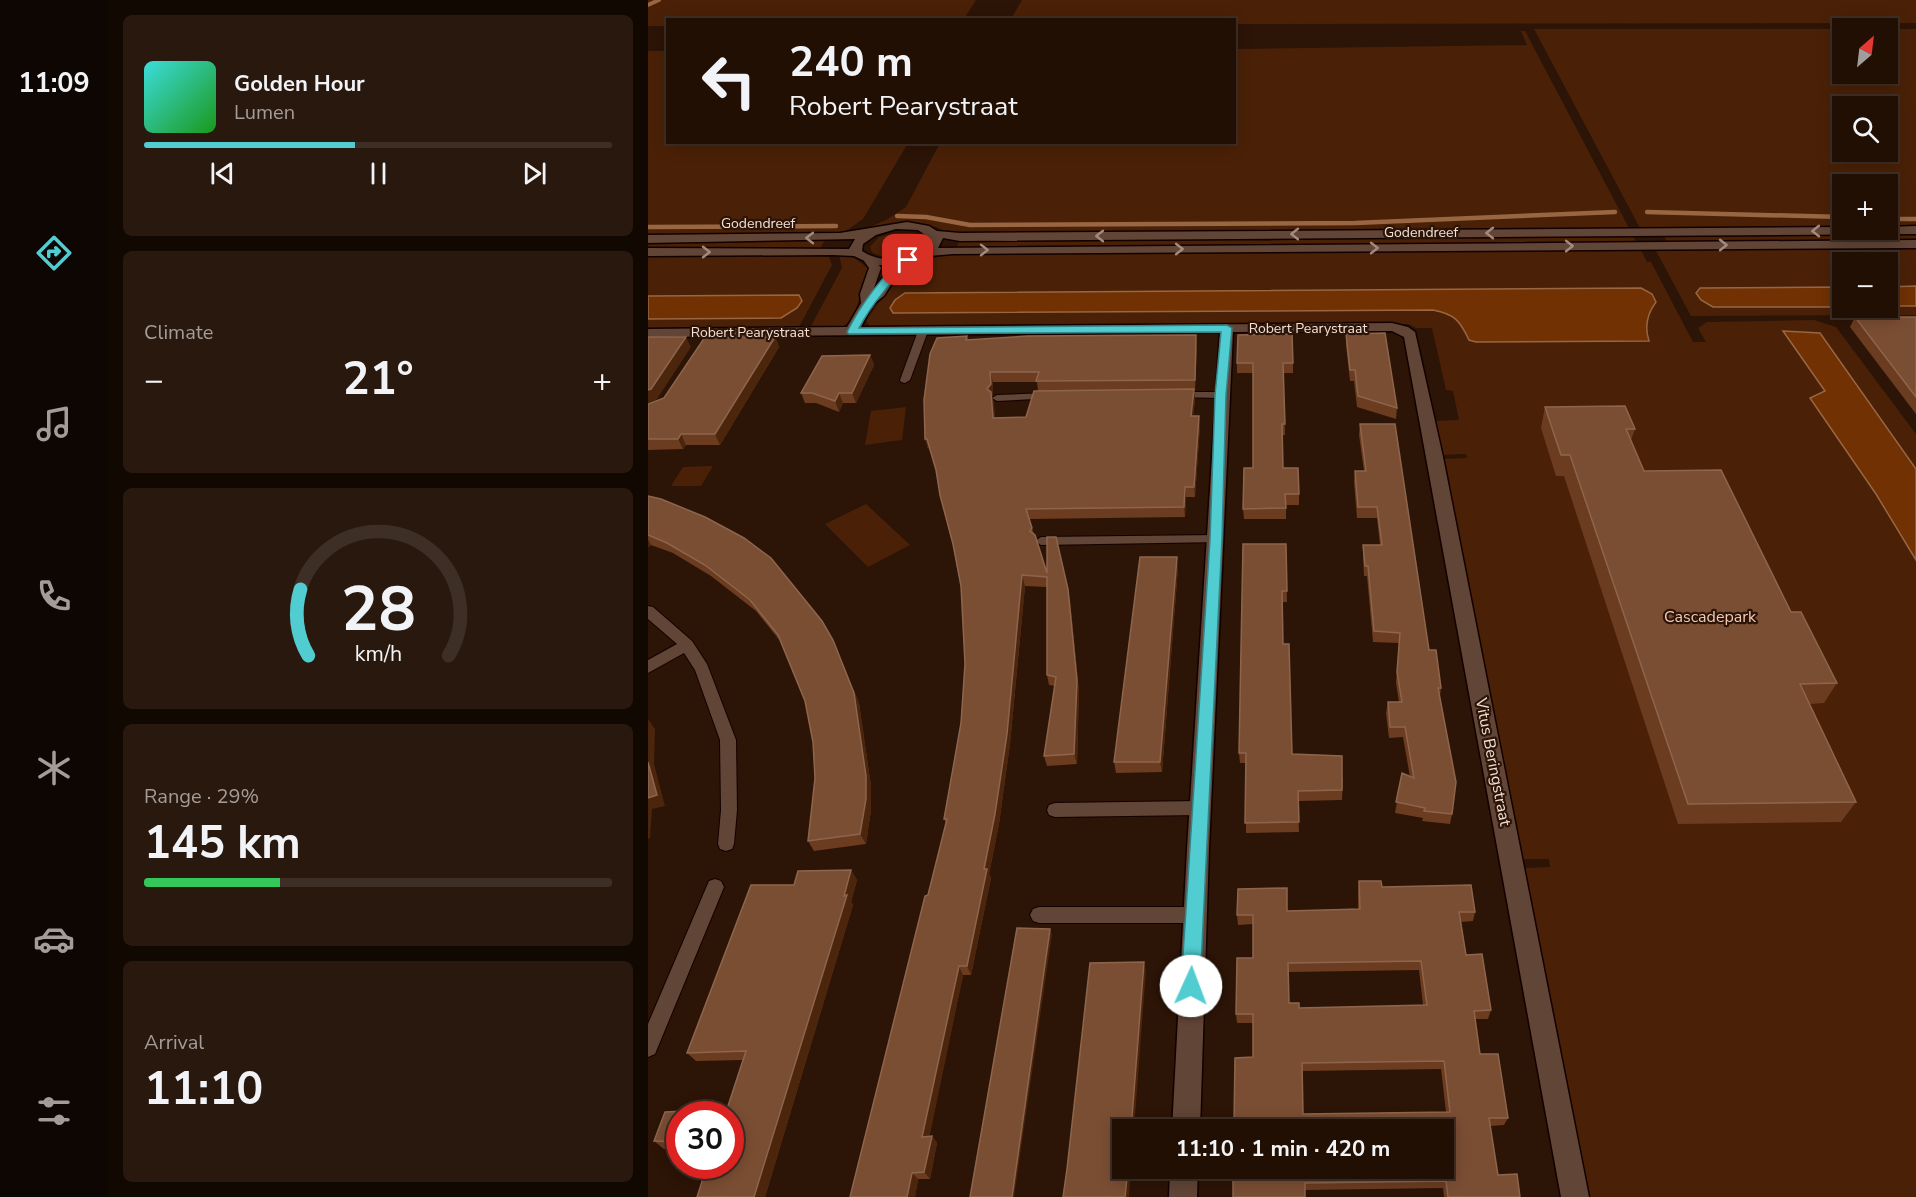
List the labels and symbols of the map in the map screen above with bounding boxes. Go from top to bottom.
north arrow [1832,18,1898,84]
street label: Godendreef [721,214,795,233]
street label: Godendreef [1384,223,1458,242]
one-way arrow [1811,225,1820,237]
one-way arrow [1485,227,1494,239]
one-way arrow [1290,228,1299,240]
one-way arrow [1095,230,1104,242]
one-way arrow [805,232,814,244]
pin [882,234,933,285]
one-way arrow [1718,239,1727,251]
one-way arrow [1565,240,1574,252]
one-way arrow [1370,242,1379,254]
one-way arrow [1175,243,1184,255]
one-way arrow [980,244,989,256]
one-way arrow [702,246,711,258]
street label: Robert Pearystraat [1249,319,1367,338]
street label: Robert Pearystraat [691,323,809,342]
park label: Cascadepark [1664,606,1757,628]
street label: Vitus Beringstraat [1470,695,1516,828]
position arrow [1159,954,1223,1018]
speed limit sign: 30 [666,1101,744,1179]

